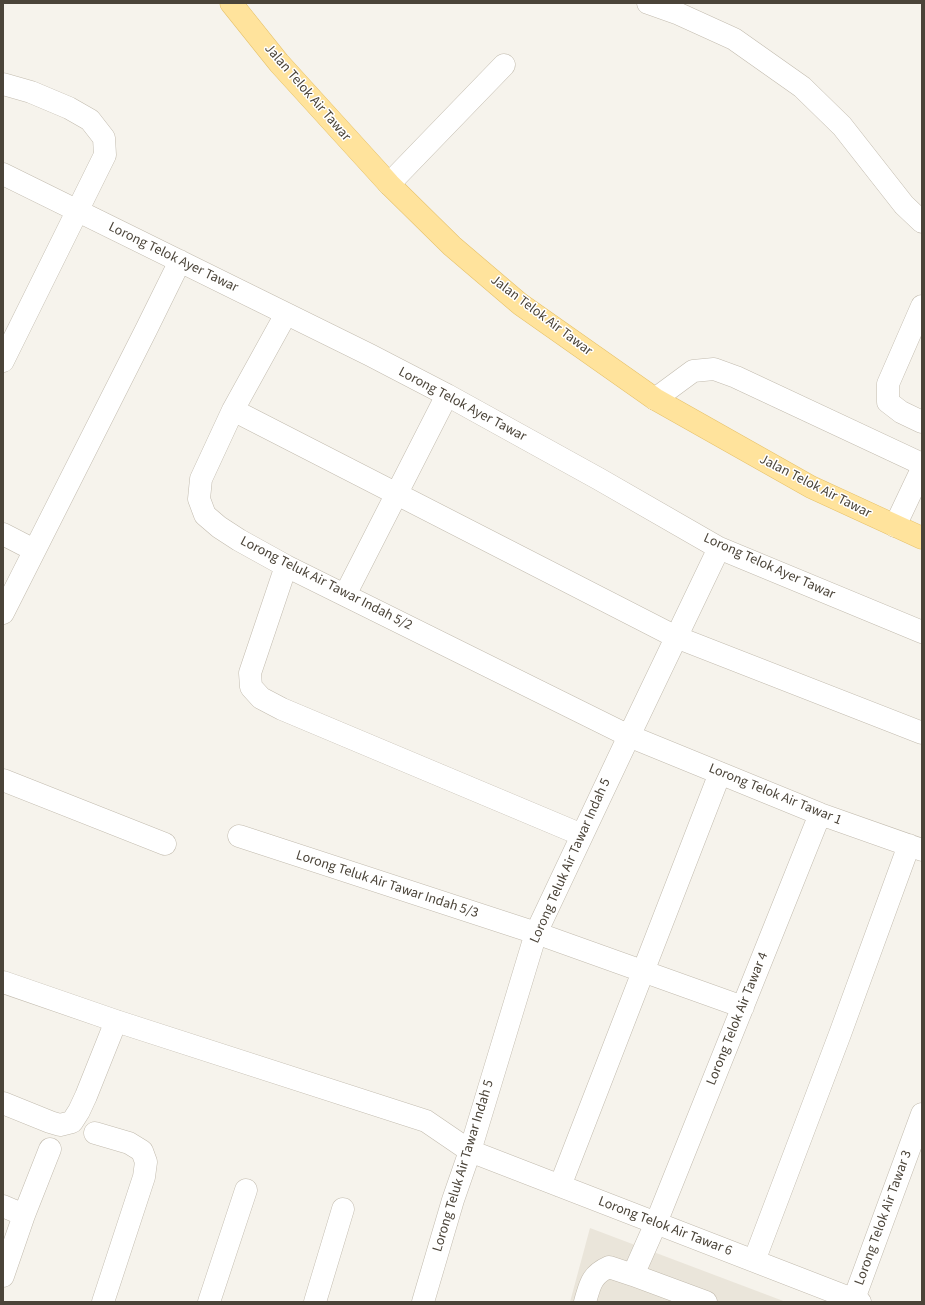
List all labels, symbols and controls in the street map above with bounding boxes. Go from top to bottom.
street label: Jalan Telok Air Tawar [260,41,354,145]
street label: Lorong Telok Ayer Tawar [105,219,241,297]
street label: Jalan Telok Air Tawar [487,272,595,360]
street label: Lorong Telok Ayer Tawar [395,364,529,446]
street label: Jalan Telok Air Tawar [756,452,874,522]
street label: Lorong Telok Ayer Tawar [701,530,837,604]
street label: Lorong Teluk Air Tawar Indah 5/2 [237,533,415,635]
street label: Lorong Telok Air Tawar 1 [706,761,844,829]
street label: Lorong Teluk Air Tawar Indah 5 [527,776,615,946]
street label: Lorong Teluk Air Tawar Indah 5/3 [294,848,480,922]
street label: Lorong Telok Air Tawar 4 [704,950,772,1088]
street label: Lorong Teluk Air Tawar Indah 5 [430,1078,498,1254]
street label: Lorong Telok Air Tawar 3 [852,1148,916,1288]
street label: Lorong Telok Air Tawar 6 [596,1194,734,1260]

